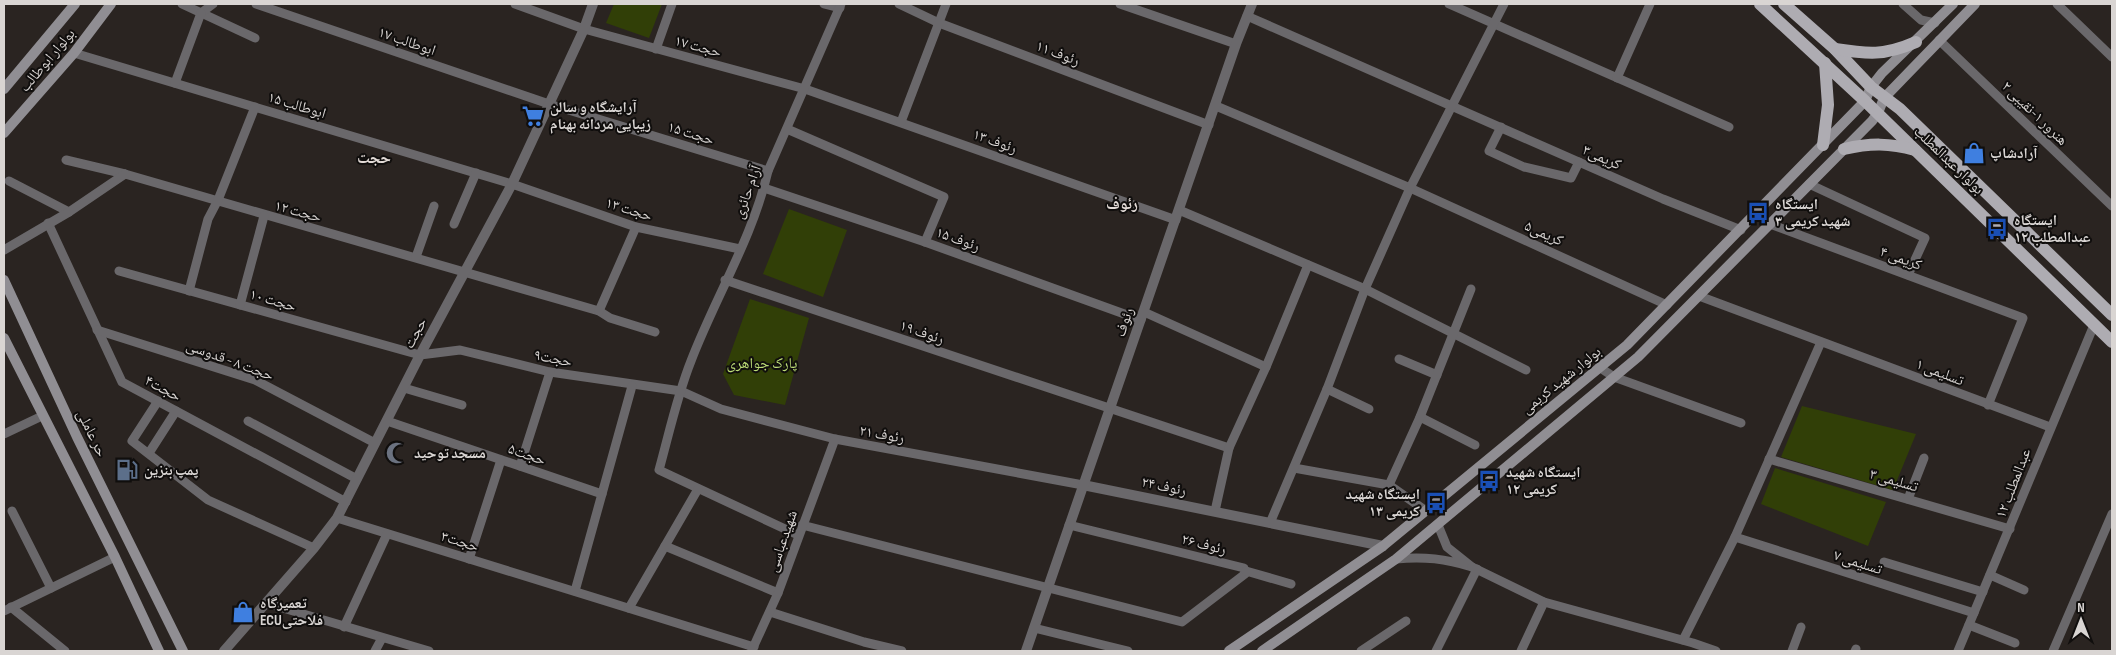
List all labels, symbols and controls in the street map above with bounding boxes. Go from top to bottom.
street label: ابوطالب ۱۷ [376,23,438,60]
street label: بولوار ابوطالب [15,25,79,96]
street label: حجت ۱۷ [672,31,724,62]
street label: رئوف ۱۱ [1033,36,1083,71]
street label: هنرور ۱-نقیبی ۲ [1998,77,2072,150]
street label: ابوطالب ۱۵ [266,88,328,123]
place label: آرایشگاه و سالن زیبایی مردانه بهنام [550,98,651,134]
supermarket icon: آرایشگاه و سالن زیبایی مردانه بهنام [520,103,546,129]
street label: حجت ۱۵ [665,117,717,150]
street label: بولوار عبدالمطلب [1910,122,1988,199]
street label: رئوف ۱۳ [970,125,1020,158]
shop icon: آرادشاپ [1961,140,1987,166]
street label: کریمی۳ [1579,141,1624,174]
place label: آرادشاپ [1990,144,2038,163]
district label: حجت [357,149,391,168]
street label: آرام حائری [729,162,766,221]
street label: حجت ۱۳ [603,193,655,226]
district label: رئوف [1106,195,1138,214]
place label: ایستگاه شهید کریمی ۳ [1775,195,1850,231]
street label: حجت ۱۲ [272,196,324,227]
bus stop icon: ایستگاه شهید کریمی ۳ [1745,200,1771,226]
place label: ایستگاه عبدالمطلب ۱۲ [2014,211,2091,247]
bus stop icon: ایستگاه عبدالمطلب ۱۲ [1984,216,2010,242]
street label: کریمی۵ [1521,217,1566,250]
street label: رئوف ۱۵ [933,223,983,256]
street label: کریمی ۴ [1877,242,1924,275]
street label: حجت ۱۰ [247,285,299,316]
street label: رئوف [1111,305,1138,339]
street label: حجت [400,314,432,352]
street label: رئوف ۱۹ [897,316,947,349]
street label: حجت ۸ - قدوسی [183,336,277,385]
street label: بولوار شهید کریمی [1517,342,1605,418]
street label: حجت۹ [532,345,574,372]
park label: پارک جواهری [726,354,798,373]
street label: تسلیمی ۱ [1913,355,1967,390]
street label: حجت۴ [141,371,185,406]
street label: حر عاملی [72,407,111,460]
street label: رئوف ۲۱ [858,421,906,448]
street label: حجت۵ [506,439,549,470]
mosque icon: مسجد توحید [384,440,410,466]
place label: مسجد توحید [414,444,486,463]
street label: عبدالمطلب ۱۲ [1991,445,2036,521]
fuel station icon: پمپ بنزین [114,457,140,483]
place label: پمپ بنزین [144,461,199,480]
place label: ایستگاه شهید کریمی ۱۲ [1506,463,1580,499]
street label: تسلیمی ۳ [1867,464,1921,497]
bus stop icon: ایستگاه شهید کریمی ۱۲ [1476,468,1502,494]
street label: رئوف ۲۴ [1140,472,1188,501]
place label: ایستگاه شهید کریمی ۱۳ [1346,485,1420,521]
bus stop icon: ایستگاه شهید کریمی ۱۳ [1423,490,1449,516]
street label: شهیدعباسی [763,508,802,575]
street label: حجت۳ [439,527,481,556]
street label: رئوف ۲۶ [1179,530,1228,559]
street label: تسلیمی ۷ [1831,546,1885,579]
place label: تعمیرگاه ECUفلاحتی [260,594,323,630]
north arrow [2056,595,2106,645]
shop icon: تعمیرگاه ECUفلاحتی [230,599,256,625]
text: N [2077,599,2085,616]

